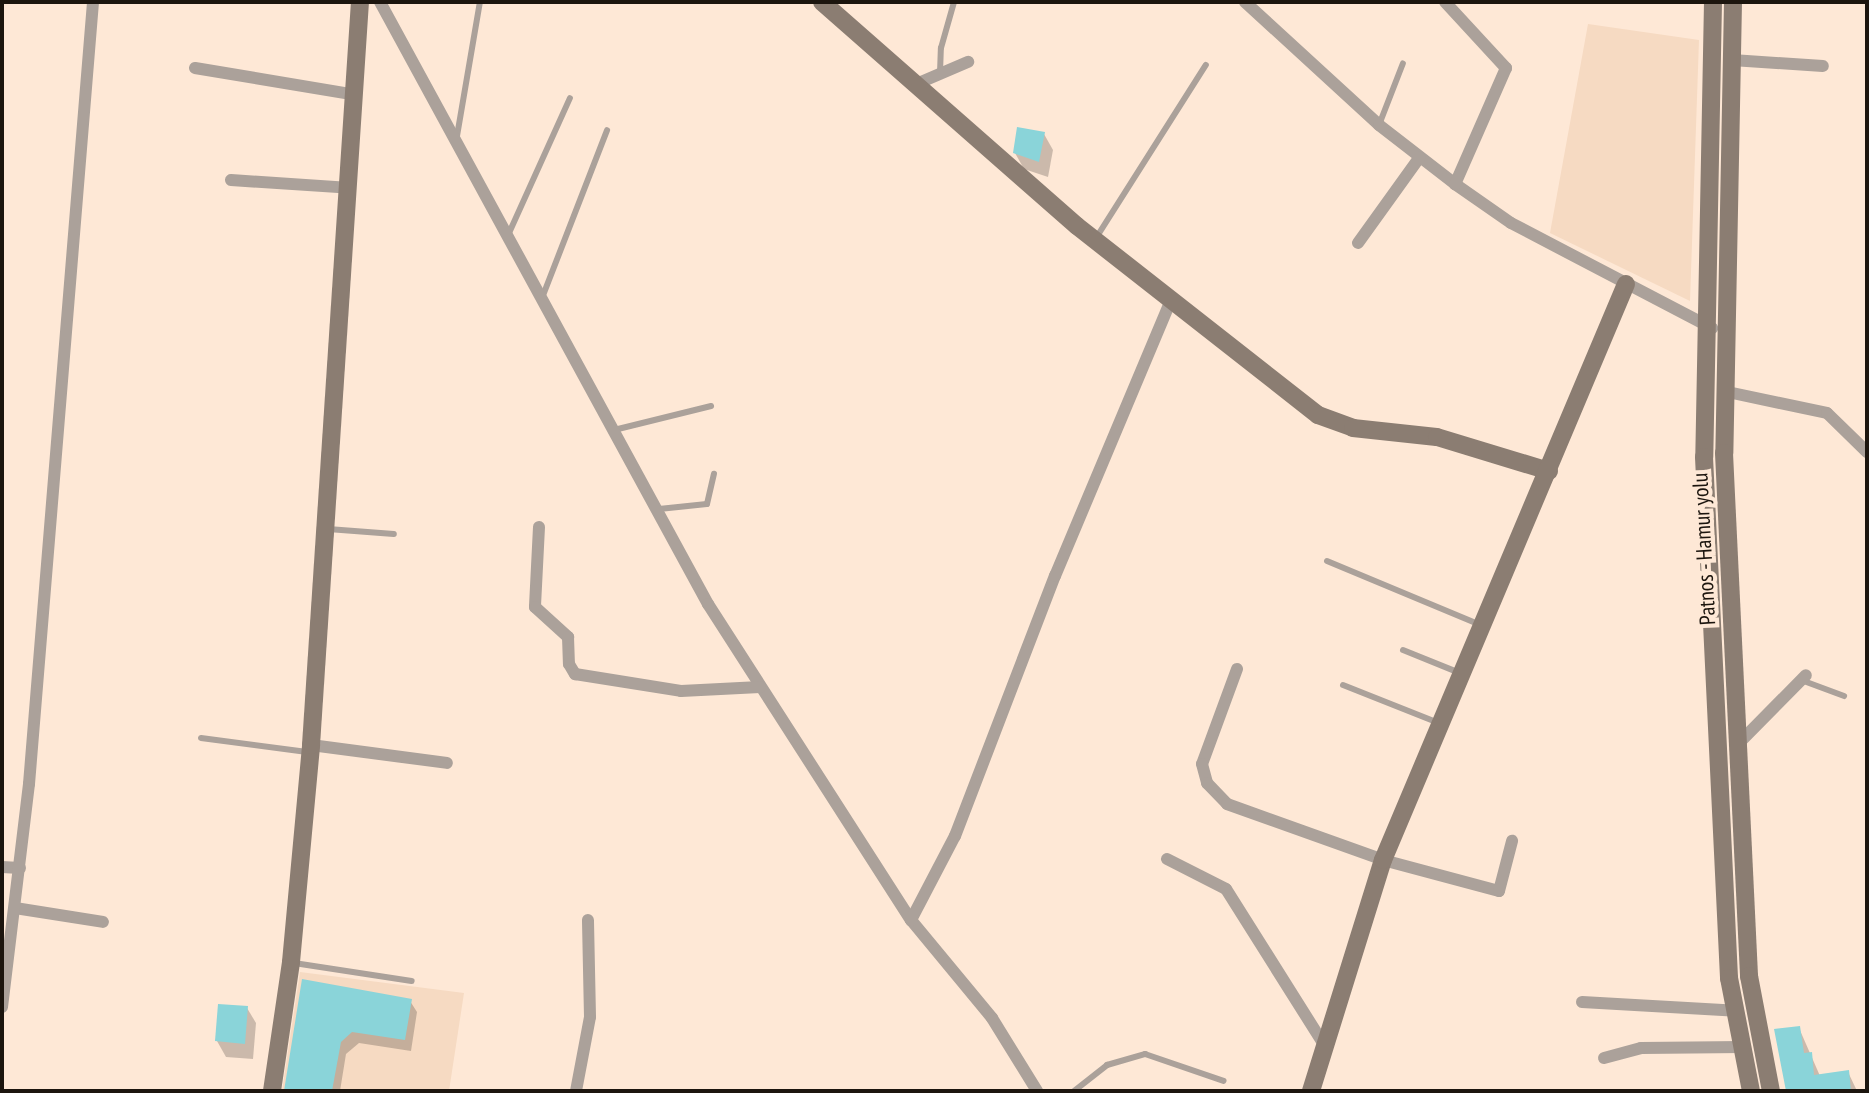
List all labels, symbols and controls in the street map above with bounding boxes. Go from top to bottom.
street label: Patnos - Hamur yolu [1687,471,1721,627]

